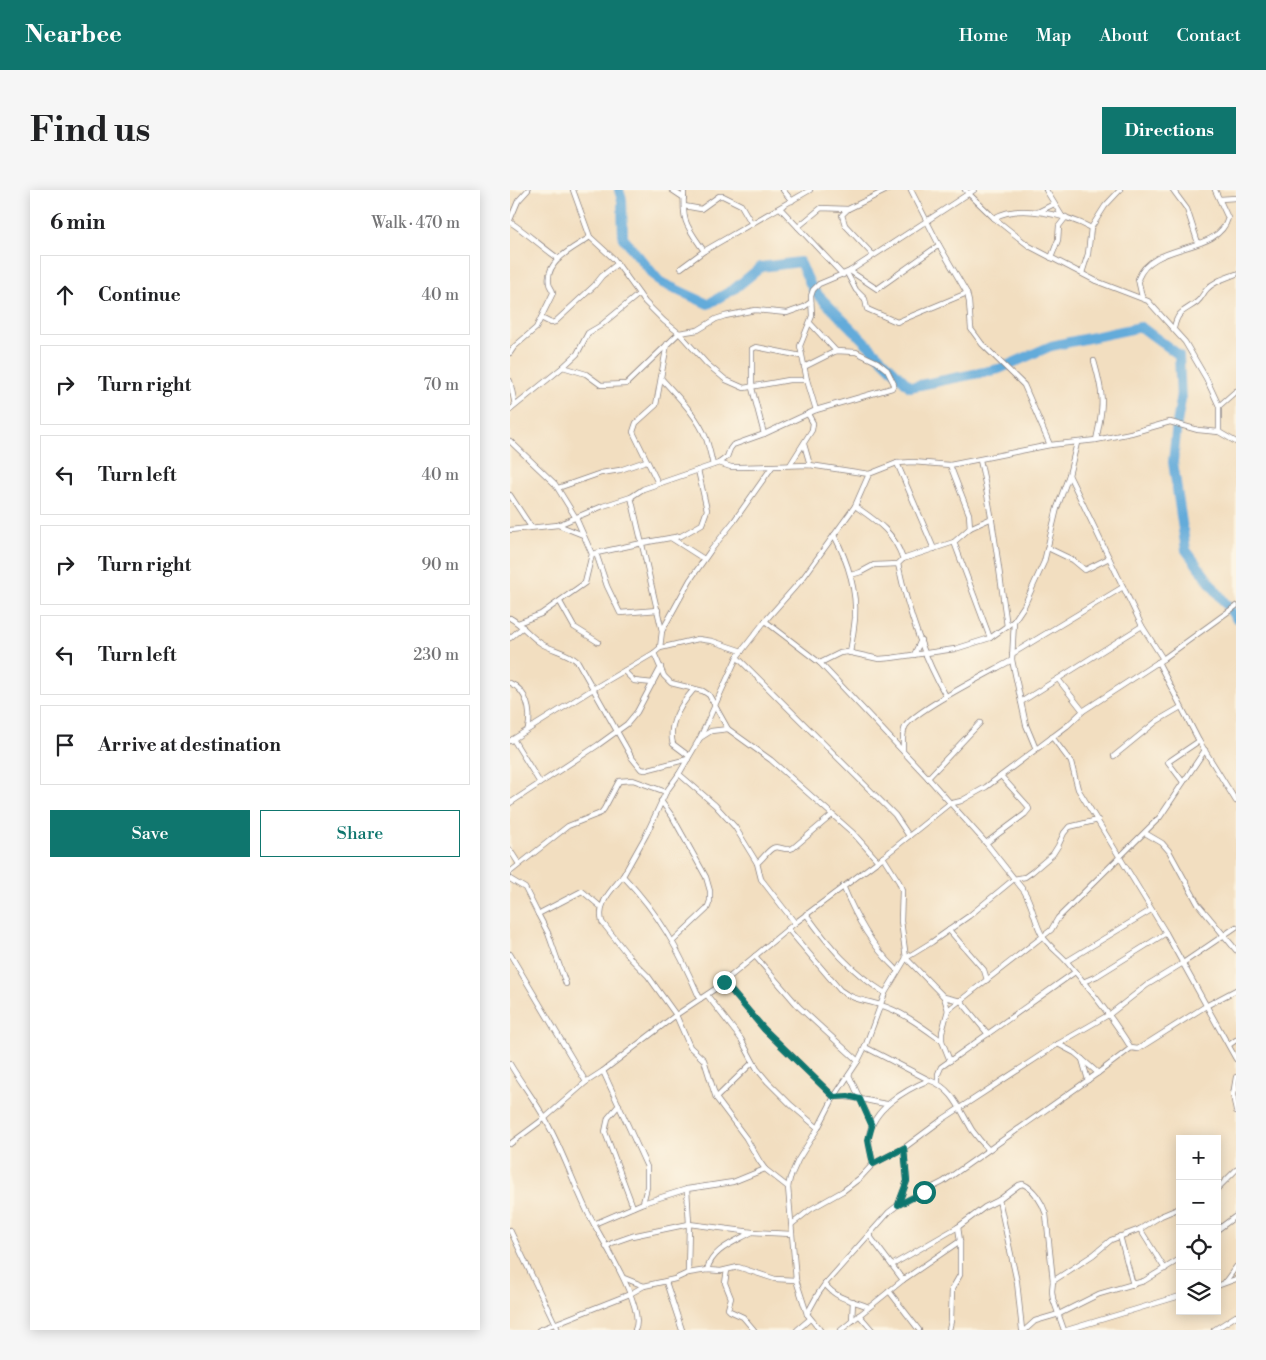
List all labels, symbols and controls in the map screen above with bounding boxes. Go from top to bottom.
text: Nearbee [25,20,122,50]
text: Home [959,24,1008,47]
text: Map [1036,24,1072,47]
text: About [1100,24,1149,47]
text: Contact [1177,24,1241,47]
button: Directions [1102,107,1236,154]
text: Find us [30,109,150,152]
text: 6 min [50,210,105,236]
text: Walk · 470 m [372,213,460,233]
icon: ahead [51,281,79,309]
text: Continue [98,283,181,307]
text: 40 m [422,285,459,305]
icon: right [51,371,79,399]
text: Turn right [98,373,191,397]
text: 70 m [423,375,459,395]
icon: left [51,461,79,489]
text: Turn left [98,463,177,487]
text: 40 m [422,465,459,485]
icon: right [51,551,79,579]
text: Turn right [98,553,191,577]
text: 90 m [421,555,459,575]
icon: left [51,641,79,669]
text: Turn left [98,643,177,667]
text: 230 m [413,645,459,665]
icon: arrive [51,731,79,759]
text: Arrive at destination [98,733,281,757]
button: Save [50,810,250,857]
button: Share [260,810,460,857]
route end [713,971,736,994]
map controls [1176,1135,1221,1315]
button: + [1176,1135,1221,1180]
button: − [1176,1180,1221,1225]
route start [913,1181,936,1204]
button: locate [1176,1225,1221,1270]
button: layers [1176,1270,1221,1315]

